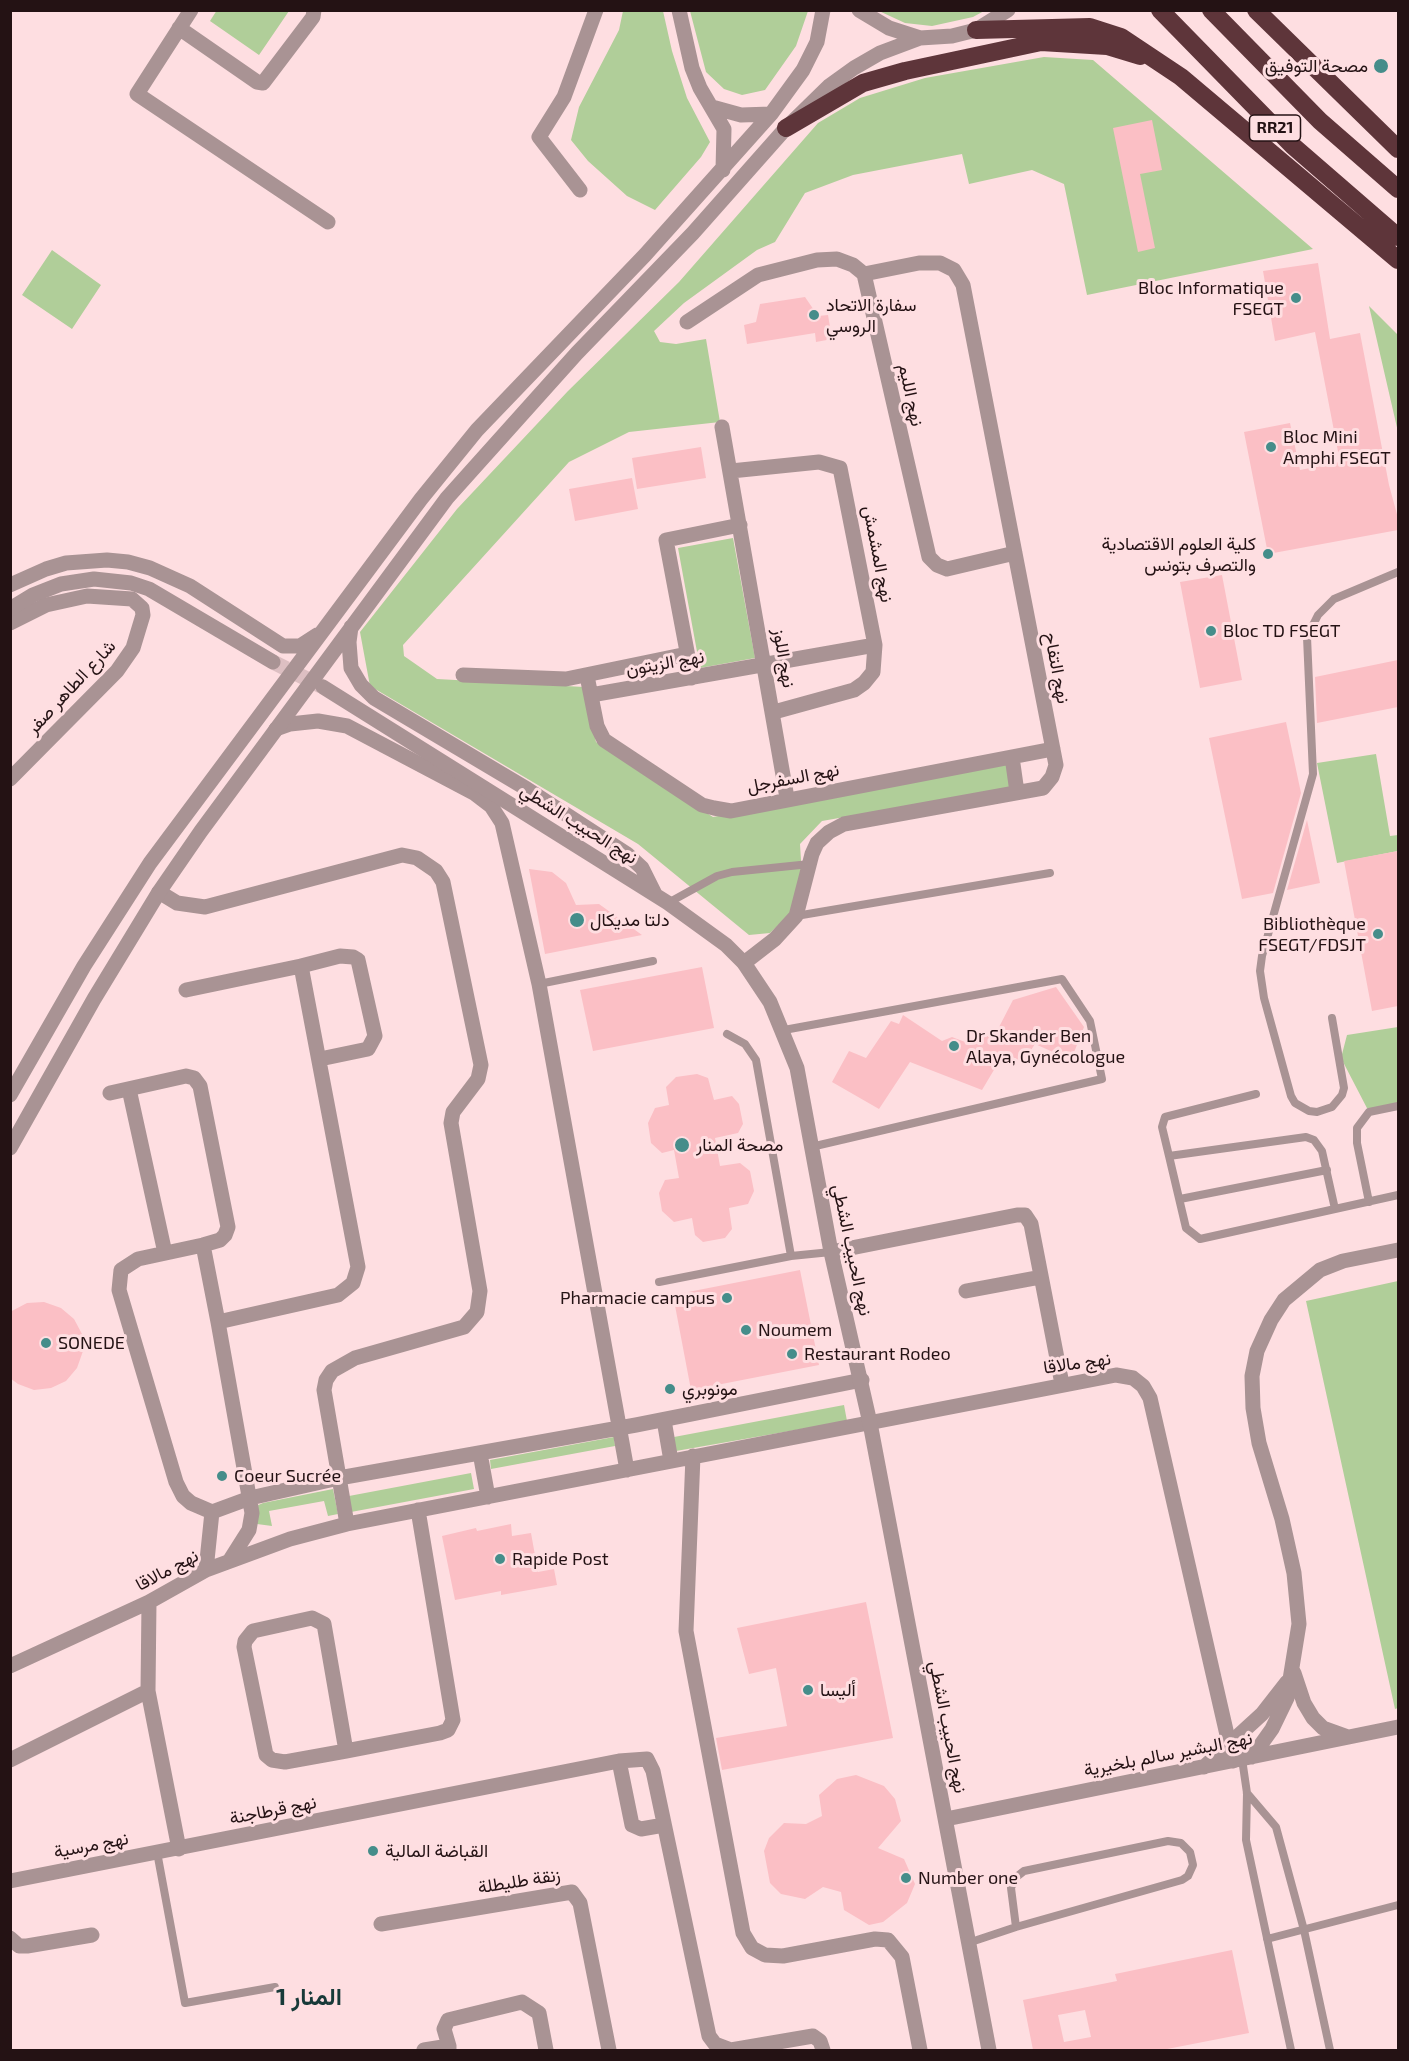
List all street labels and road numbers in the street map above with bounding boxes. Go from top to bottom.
road number: RR21 [1250,115,1300,141]
street label: نهج الليم [894,362,928,428]
street label: نهج المشمش [858,504,898,604]
street label: نهج اللوز [768,627,800,689]
street label: نهج التفاح [1040,631,1074,705]
street label: شارع الطاهر صفر [22,635,120,739]
street label: نهج الزيتون [624,646,706,680]
street label: نهج السفرجل [745,758,841,798]
street label: نهج الحبيب الشطي [516,779,642,869]
street label: نهج الحبيب الشطي [828,1182,876,1318]
street label: نهج مالاقا [1042,1348,1112,1378]
street label: نهج مالاقا [132,1545,202,1595]
street label: نهج الحبيب الشطي [925,1659,971,1795]
street label: نهج البشير سالم بلخيرية [1082,1727,1254,1781]
street label: نهج قرطاجنة [228,1791,318,1829]
street label: نهج مرسية [52,1827,130,1863]
street label: زنقة طليطلة [476,1864,562,1898]

